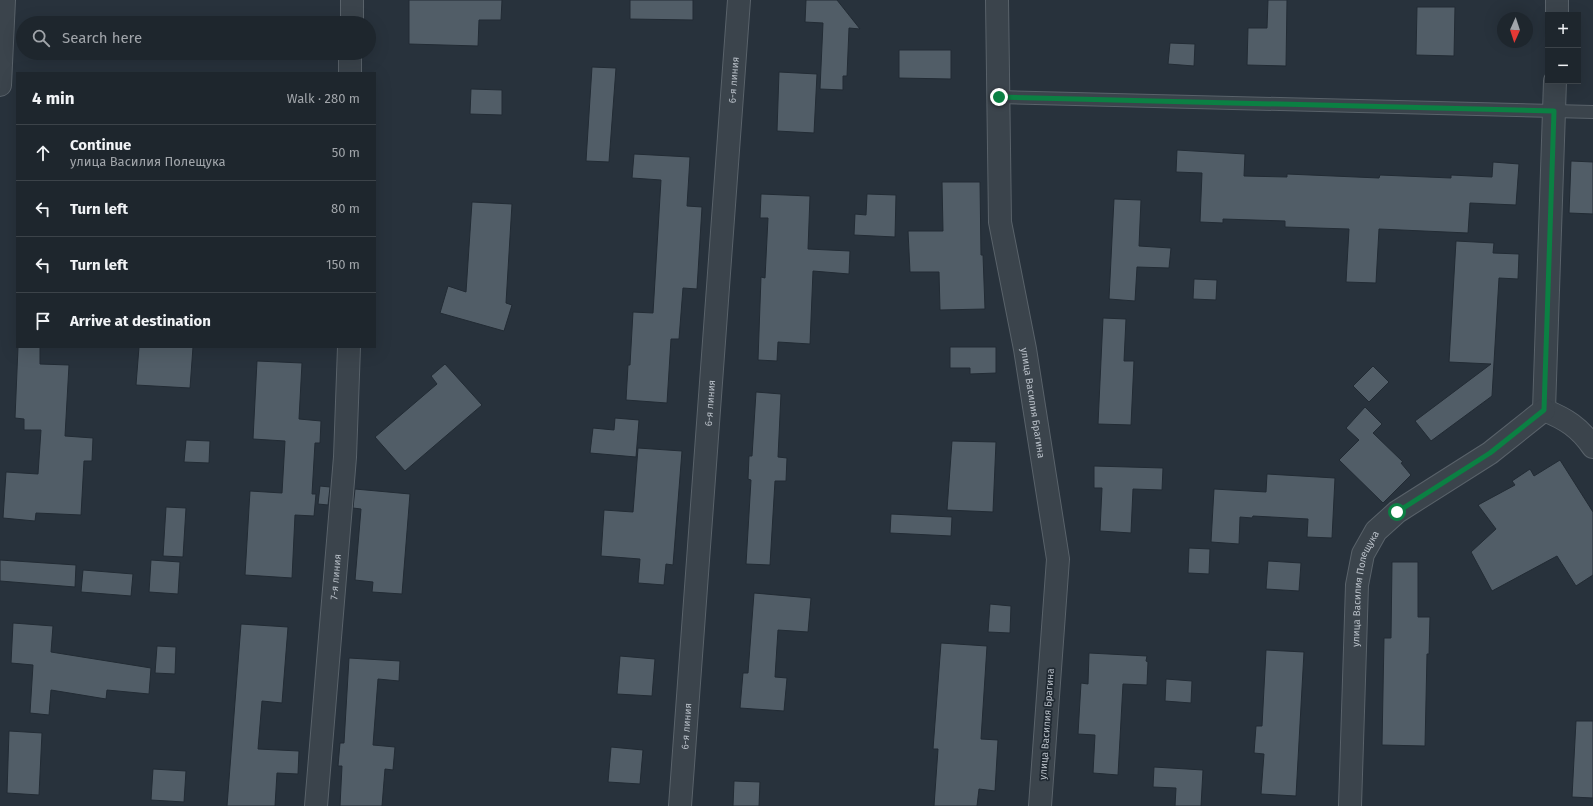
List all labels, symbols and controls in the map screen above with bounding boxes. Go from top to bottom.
north arrow [1497,12,1533,48]
map controls [1545,12,1581,84]
button: + [1545,12,1581,48]
search box [16,16,376,60]
icon: search [30,27,52,49]
text: Search here [62,29,142,47]
button: − [1545,48,1581,84]
street label: 6-я линия [726,56,742,104]
text: 4 min [32,88,75,109]
route end [990,88,1008,106]
text: Walk · 280 m [287,91,360,106]
text: Continue [70,136,131,154]
icon: ahead [32,142,54,164]
text: 50 m [332,145,360,160]
text: улица Василия Полещука [70,154,226,169]
icon: left [32,198,54,220]
text: Turn left [70,200,128,218]
text: 80 m [331,201,360,216]
icon: left [32,254,54,276]
text: Turn left [70,256,128,274]
text: 150 m [326,257,360,272]
icon: arrive [32,310,54,332]
text: Arrive at destination [70,312,211,330]
street label: улица Василия Брагина [1018,347,1047,459]
street label: 6-я линия [703,379,718,427]
route start [1388,503,1406,521]
street label: улица Василия Полещука [1350,529,1382,647]
street label: 7-я линия [328,554,344,600]
street label: улица Василия Брагина [1037,668,1057,780]
street label: 6-я линия [679,703,695,750]

